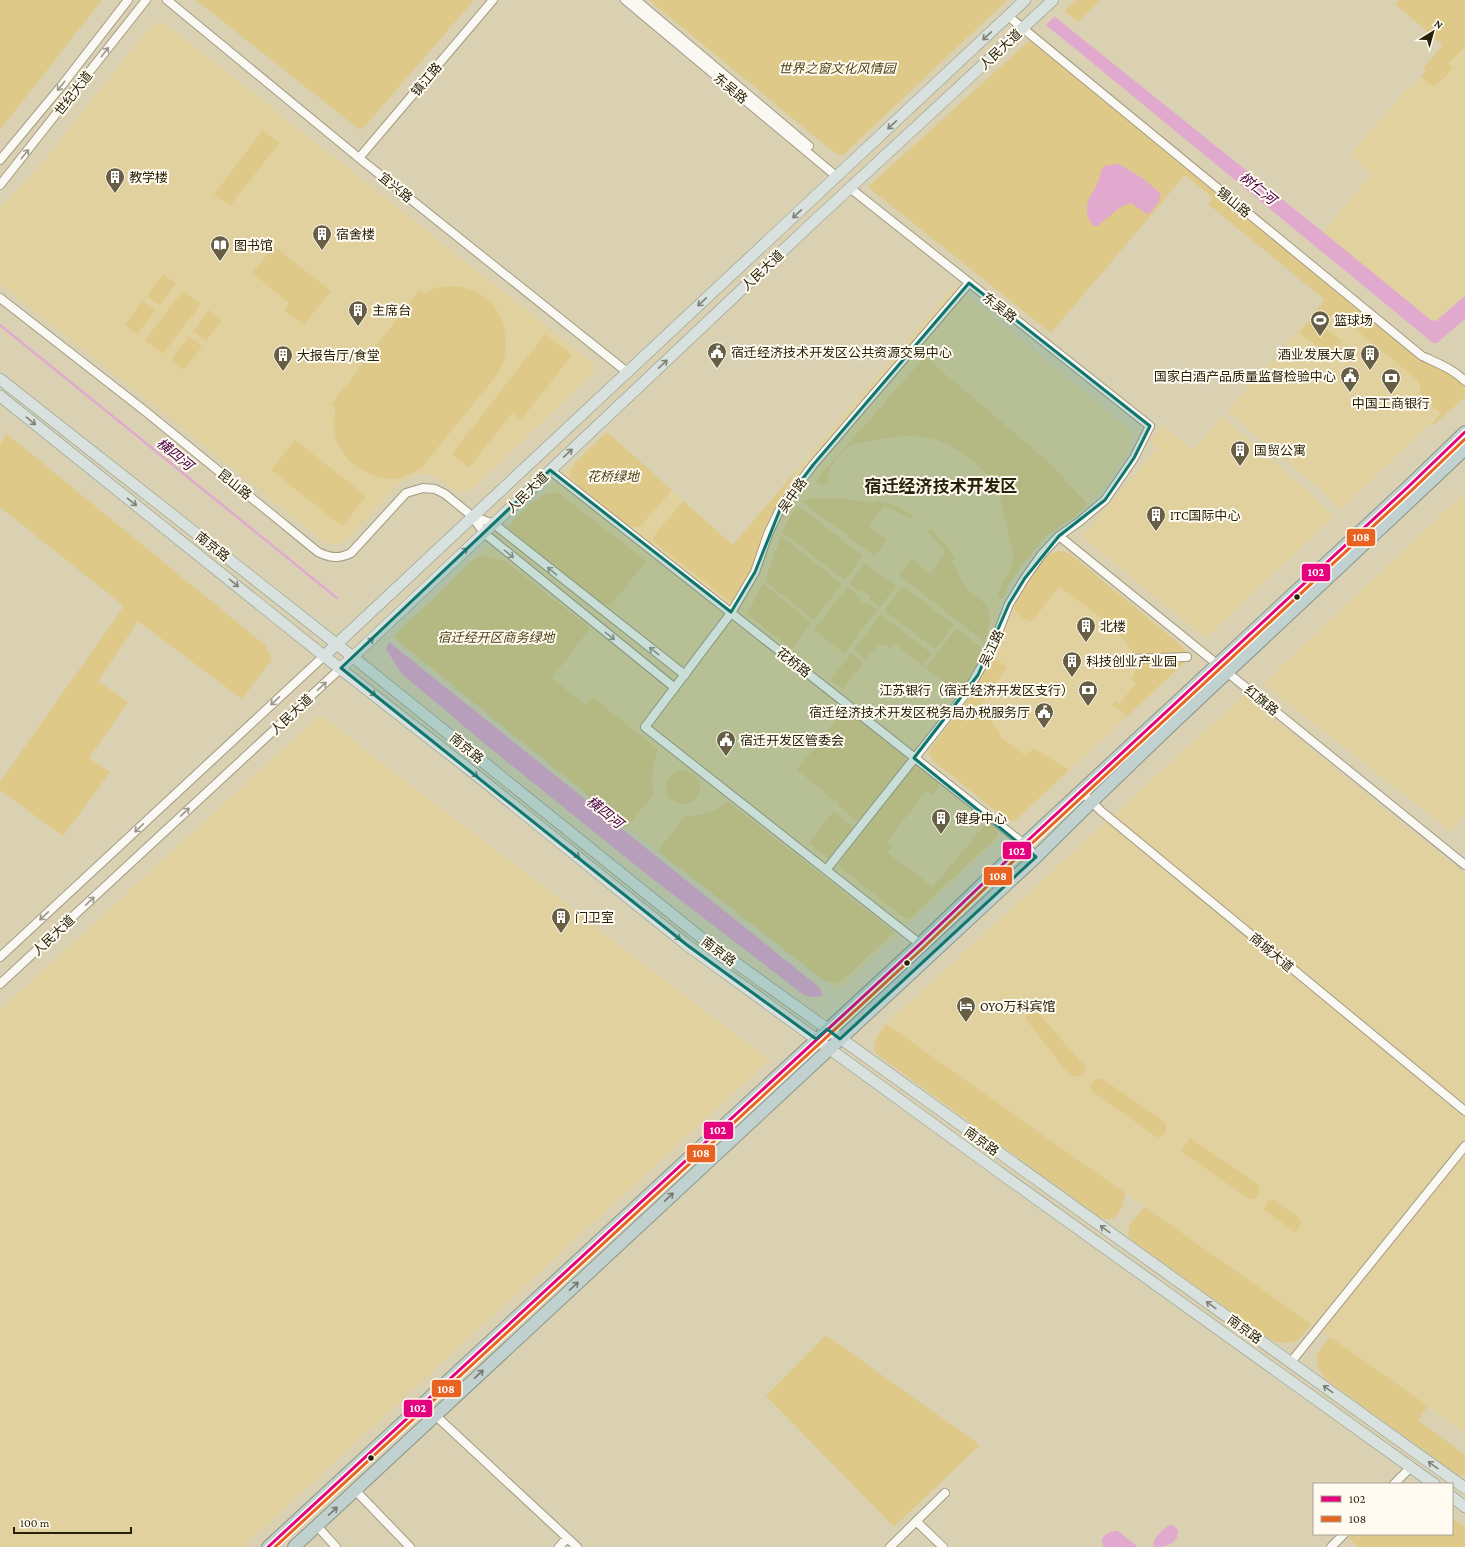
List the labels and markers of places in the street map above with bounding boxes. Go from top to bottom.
building icon: 教学楼 [104,166,126,194]
place label: 教学楼 [129,170,168,185]
building icon: 宿舍楼 [311,223,333,251]
place label: 宿舍楼 [336,227,375,242]
library icon: 图书馆 [209,234,231,262]
place label: 图书馆 [234,238,273,253]
building icon: 主席台 [347,299,369,327]
place label: 主席台 [372,303,411,318]
sports icon: 篮球场 [1309,309,1331,337]
place label: 篮球场 [1334,313,1373,328]
public building icon: 宿迁经济技术开发区公共资源交易中心 [706,341,728,369]
building icon: 酒业发展大厦 [1359,343,1381,371]
building icon: 大报告厅/食堂 [272,344,294,372]
place label: 宿迁经济技术开发区公共资源交易中心 [731,345,952,360]
place label: 酒业发展大厦 [1278,347,1356,362]
place label: 大报告厅/食堂 [297,348,380,363]
public building icon: 国家白酒产品质量监督检验中心 [1339,365,1361,393]
bank icon: 中国工商银行 [1380,367,1402,395]
place label: 国家白酒产品质量监督检验中心 [1154,369,1336,384]
place label: 中国工商银行 [1352,396,1430,411]
building icon: 国贸公寓 [1229,439,1251,467]
place label: 国贸公寓 [1254,443,1306,458]
building icon: ITC国际中心 [1145,504,1167,532]
place label: ITC国际中心 [1170,508,1241,523]
unlabelled marker [1292,592,1302,602]
building icon: 北楼 [1075,615,1097,643]
place label: 北楼 [1100,619,1126,634]
building icon: 科技创业产业园 [1061,650,1083,678]
place label: 科技创业产业园 [1086,654,1177,669]
bank icon: 江苏银行（宿迁经济开发区支行） [1077,679,1099,707]
place label: 江苏银行（宿迁经济开发区支行） [879,683,1074,698]
public building icon: 宿迁经济技术开发区税务局办税服务厅 [1033,701,1055,729]
place label: 宿迁经济技术开发区税务局办税服务厅 [809,705,1030,720]
public building icon: 宿迁开发区管委会 [715,729,737,757]
place label: 宿迁开发区管委会 [740,733,844,748]
building icon: 健身中心 [930,807,952,835]
place label: 健身中心 [955,811,1007,826]
building icon: 门卫室 [550,906,572,934]
place label: 门卫室 [575,910,614,925]
unlabelled marker [902,958,912,968]
hotel icon: OYO万科宾馆 [955,995,977,1023]
place label: OYO万科宾馆 [980,999,1056,1014]
unlabelled marker [366,1453,376,1463]

